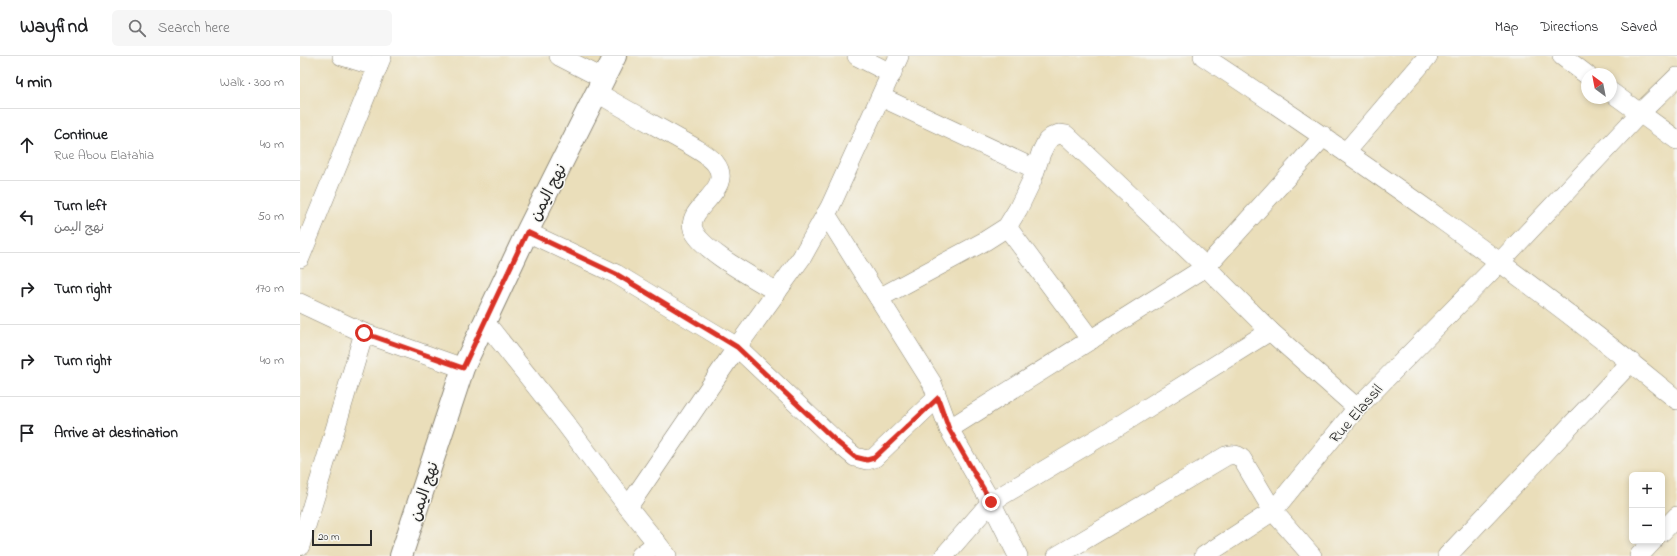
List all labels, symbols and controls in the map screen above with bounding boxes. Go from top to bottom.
search box [112,10,392,46]
text: Wayfind [20,14,88,41]
icon: search [126,17,148,39]
text: Search here [158,17,230,39]
text: Map [1495,17,1518,38]
text: Directions [1540,17,1598,38]
text: Saved [1620,17,1657,38]
north arrow [1581,68,1617,104]
text: 4 min [16,70,52,95]
text: Walk · 300 m [220,73,284,92]
text: Continue [54,124,108,146]
icon: ahead [16,134,38,156]
text: 40 m [260,135,284,154]
text: Rue Abou Elatahia [54,146,154,165]
street label: نهج اليمن [524,160,573,226]
text: Turn left [54,195,107,217]
icon: left [16,206,38,228]
text: 50 m [258,207,284,226]
text: نهج اليمن [54,218,104,237]
icon: right [16,278,38,300]
text: Turn right [54,278,112,300]
text: 170 m [256,279,284,298]
route start [355,324,373,342]
icon: right [16,350,38,372]
text: Turn right [54,350,112,372]
text: 40 m [260,351,284,370]
street label: Rue Elassil [1324,379,1389,449]
icon: arrive [16,422,38,444]
text: Arrive at destination [54,422,178,444]
street label: نهج اليمن [404,459,446,525]
map controls [1629,472,1665,544]
button: + [1629,472,1665,508]
route end [982,493,1000,511]
button: − [1629,508,1665,544]
scale bar [312,528,372,547]
text: 20 m [318,529,340,545]

